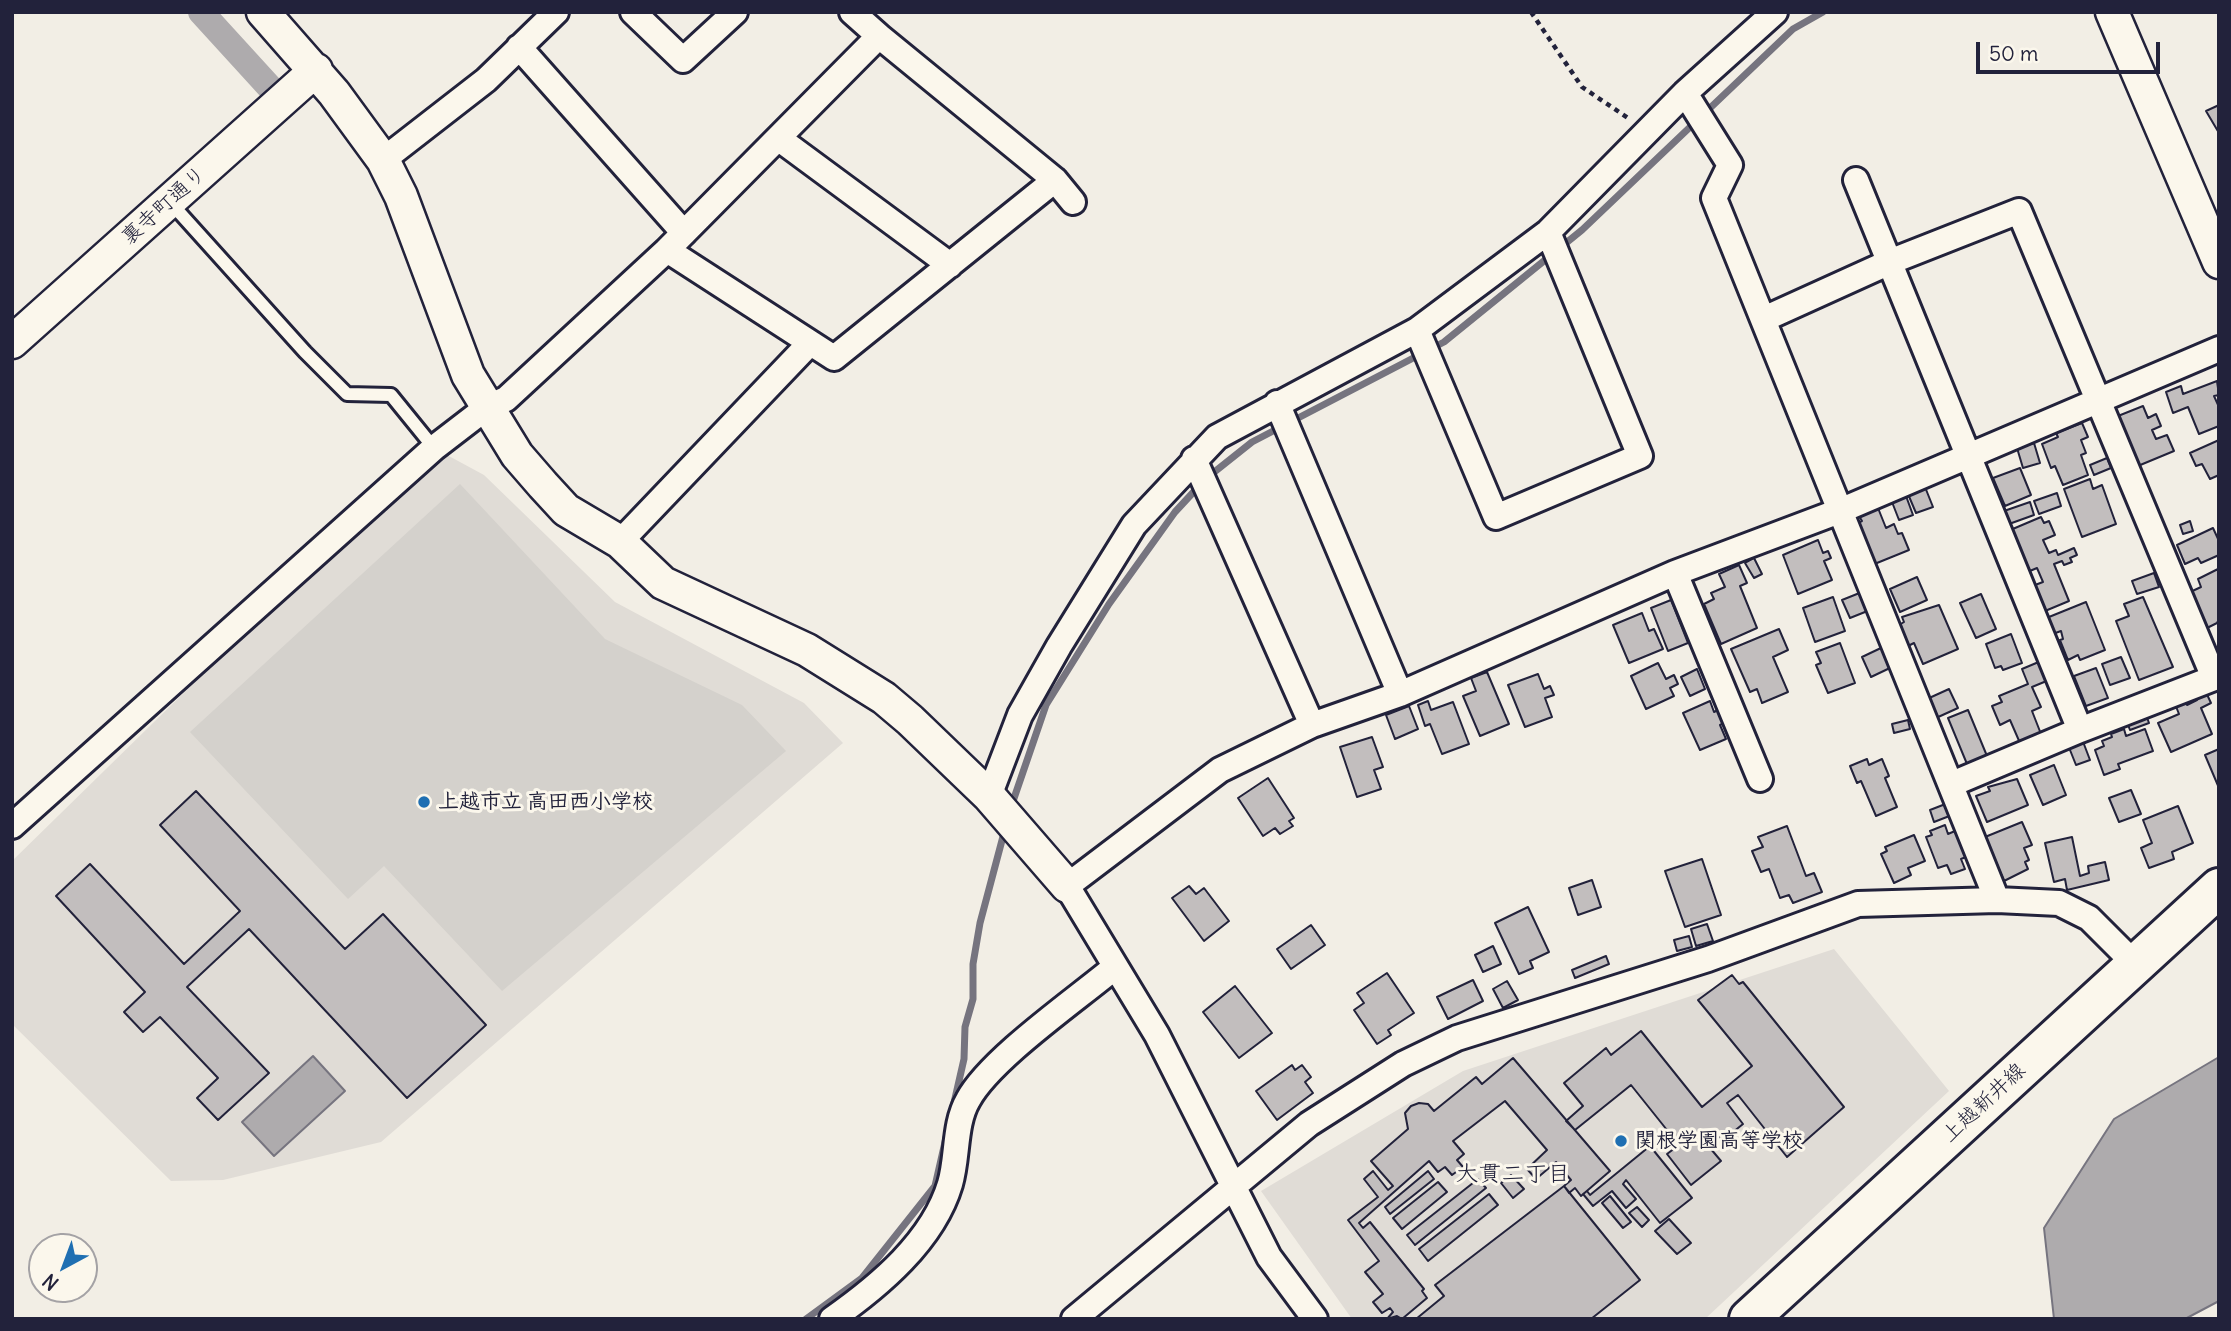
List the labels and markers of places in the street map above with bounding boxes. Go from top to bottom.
place label: 上越市立 高田西小学校 [438,789,653,815]
marker: 上越市立 高田西小学校 [416,794,432,810]
place label: 関根学園高等学校 [1635,1128,1803,1154]
marker: 関根学園高等学校 [1613,1133,1629,1149]

